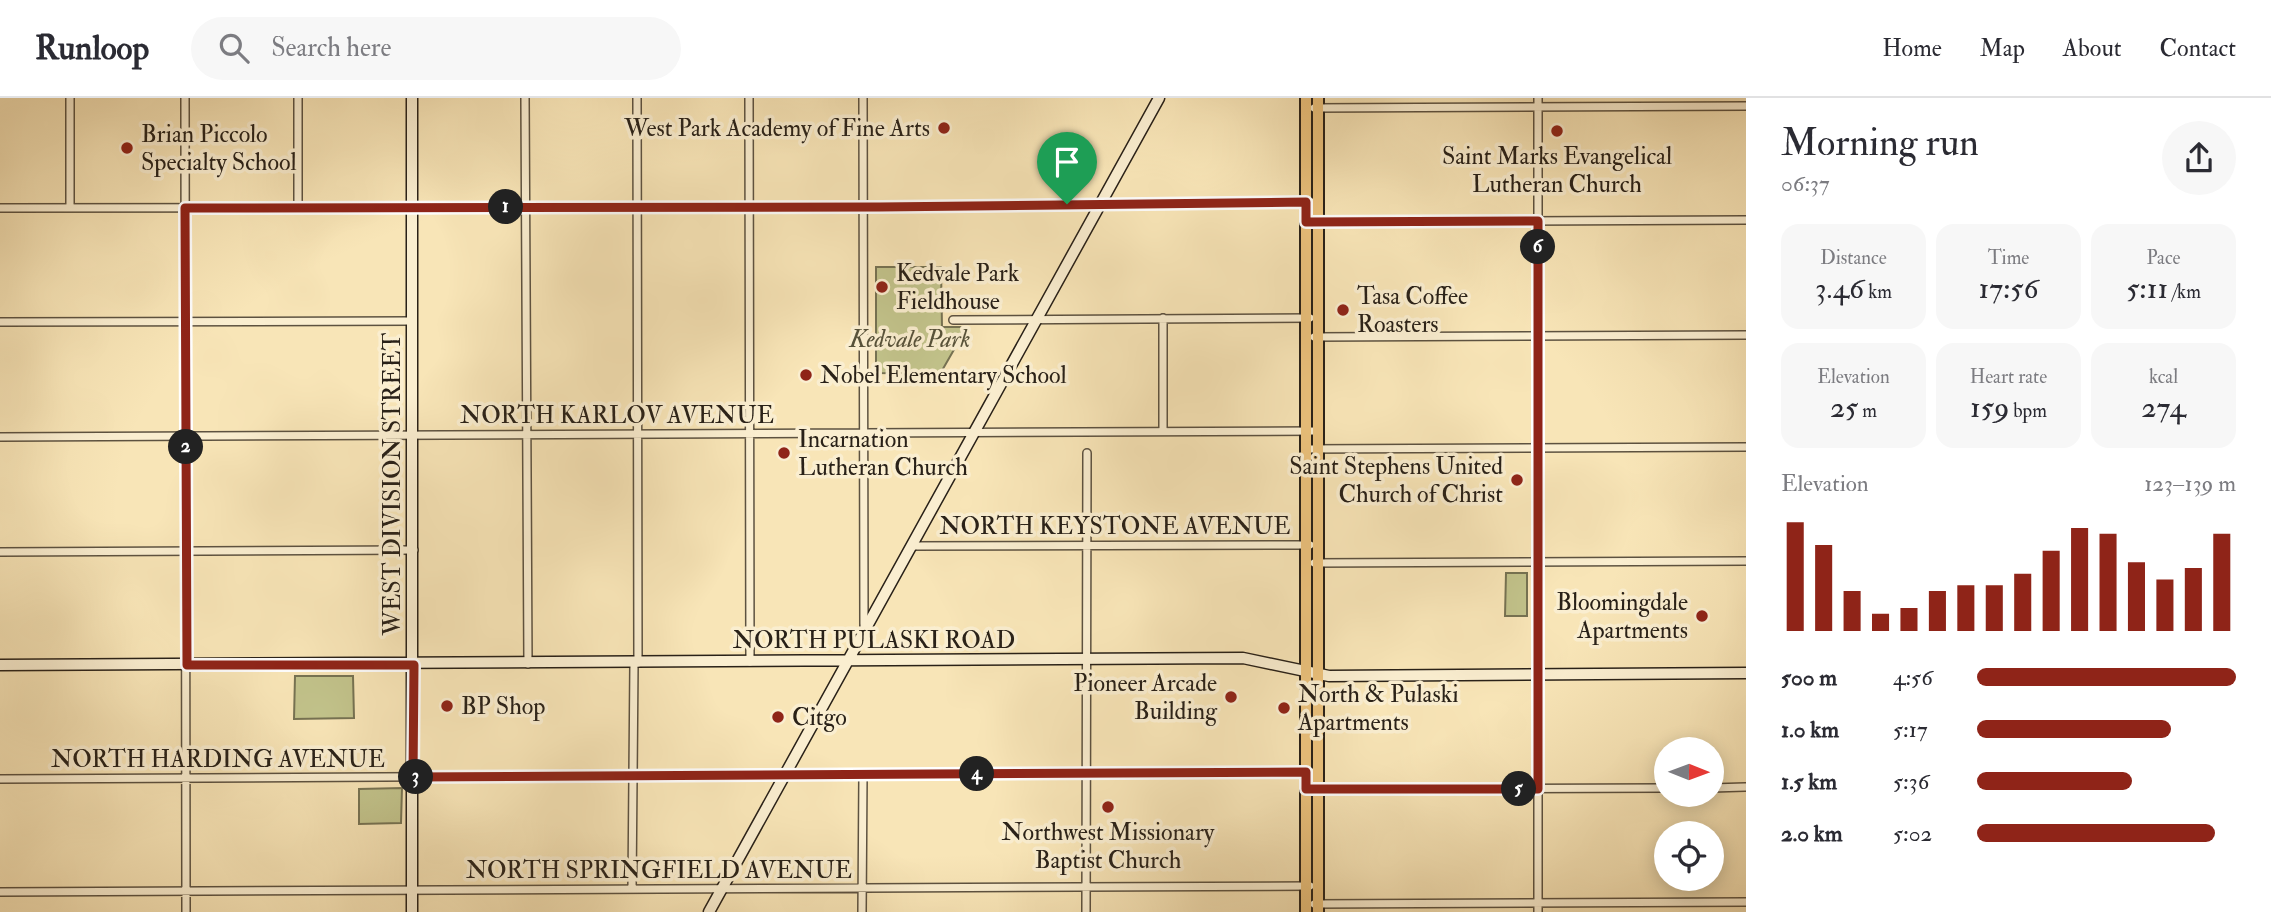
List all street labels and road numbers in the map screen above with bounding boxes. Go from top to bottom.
street label: WEST DIVISION STREET [377,332,408,636]
street label: NORTH KARLOV AVENUE [460,400,774,431]
street label: NORTH KEYSTONE AVENUE [939,511,1291,542]
street label: NORTH PULASKI ROAD [733,625,1015,656]
street label: NORTH HARDING AVENUE [51,744,385,775]
street label: NORTH SPRINGFIELD AVENUE [466,855,852,886]

